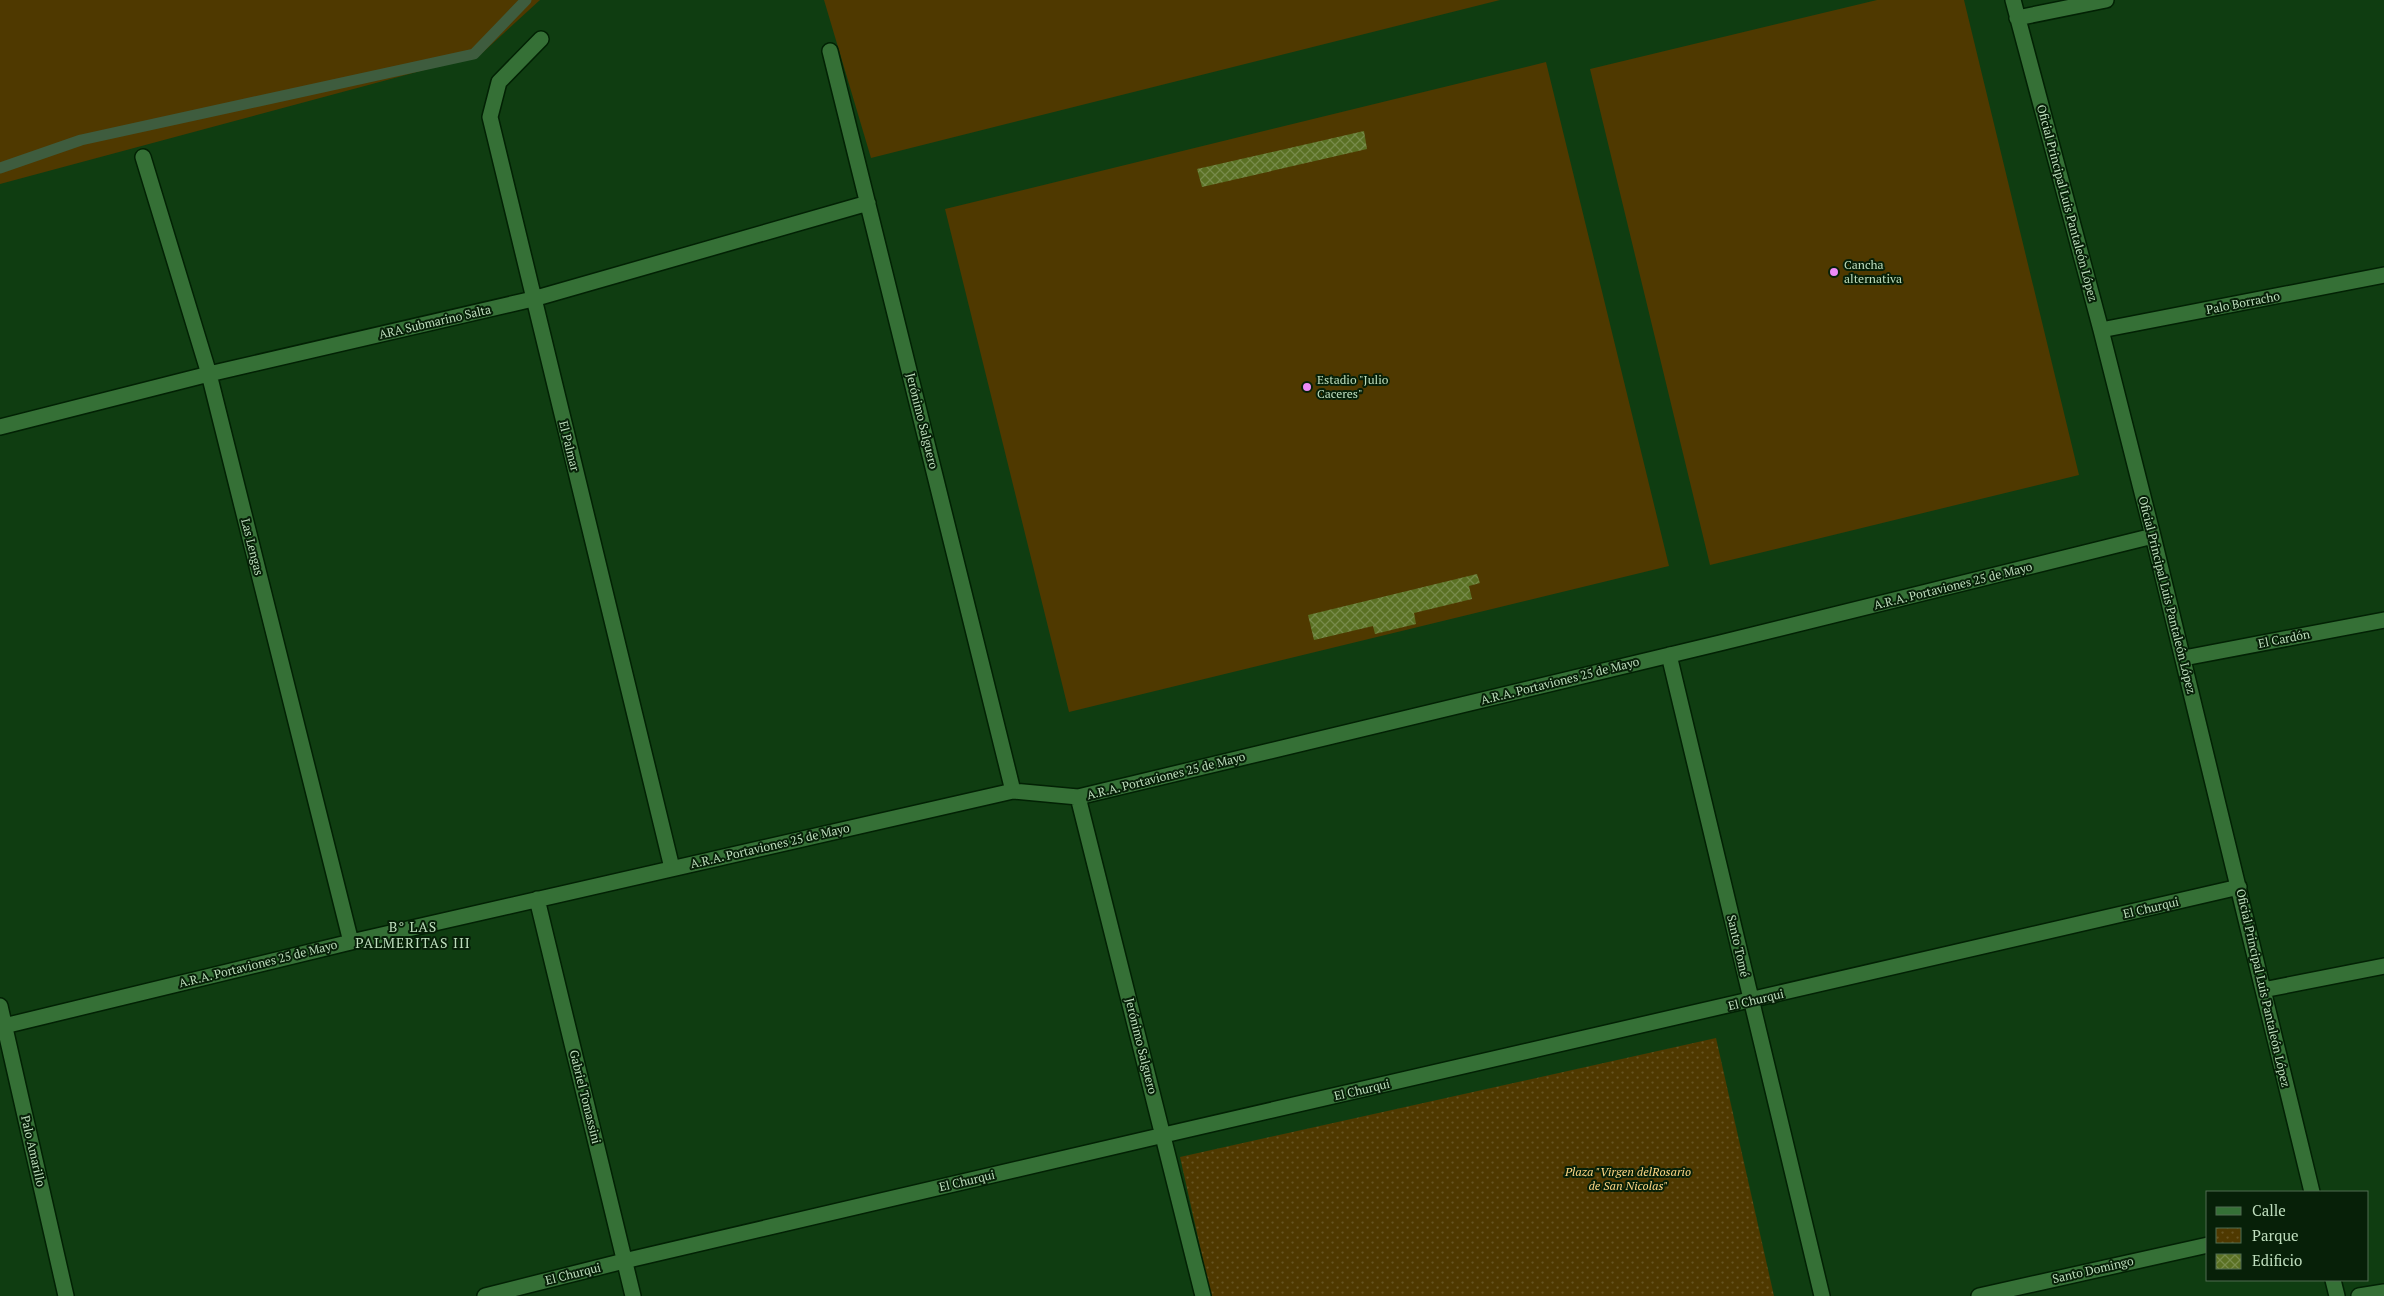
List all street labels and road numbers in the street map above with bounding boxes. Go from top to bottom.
street label: Oficial Principal Luis Pantaleón López [2034,103,2101,303]
street label: Palo Borracho [2205,288,2281,317]
street label: ARA Submarino Salta [377,301,492,342]
street label: Jerónimo Salguero [903,371,942,471]
street label: El Palmar [556,419,583,473]
street label: Oficial Principal Luis Pantaleón López [2136,495,2199,695]
street label: Las Lengas [238,517,267,577]
street label: A.R.A. Portaviones 25 de Mayo [1872,558,2034,613]
street label: El Cardón [2257,626,2311,651]
street label: A.R.A. Portaviones 25 de Mayo [1479,653,1641,708]
street label: A.R.A. Portaviones 25 de Mayo [1085,748,1247,803]
street label: A.R.A. Portaviones 25 de Mayo [689,820,851,871]
street label: Oficial Principal Luis Pantaleón López [2233,887,2294,1089]
street label: El Churqui [2121,894,2181,921]
street label: Santo Tomé [1724,913,1753,978]
street label: A.R.A. Portaviones 25 de Mayo [177,936,339,991]
street label: El Churqui [1726,986,1786,1013]
street label: Jerónimo Salguero [1122,996,1161,1096]
street label: Gabriel Tomassini [567,1048,604,1146]
street label: El Churqui [1332,1076,1392,1103]
street label: Palo Amarillo [18,1114,49,1188]
street label: El Churqui [937,1167,997,1194]
street label: Santo Domingo [2051,1253,2135,1286]
street label: El Churqui [543,1259,603,1288]

